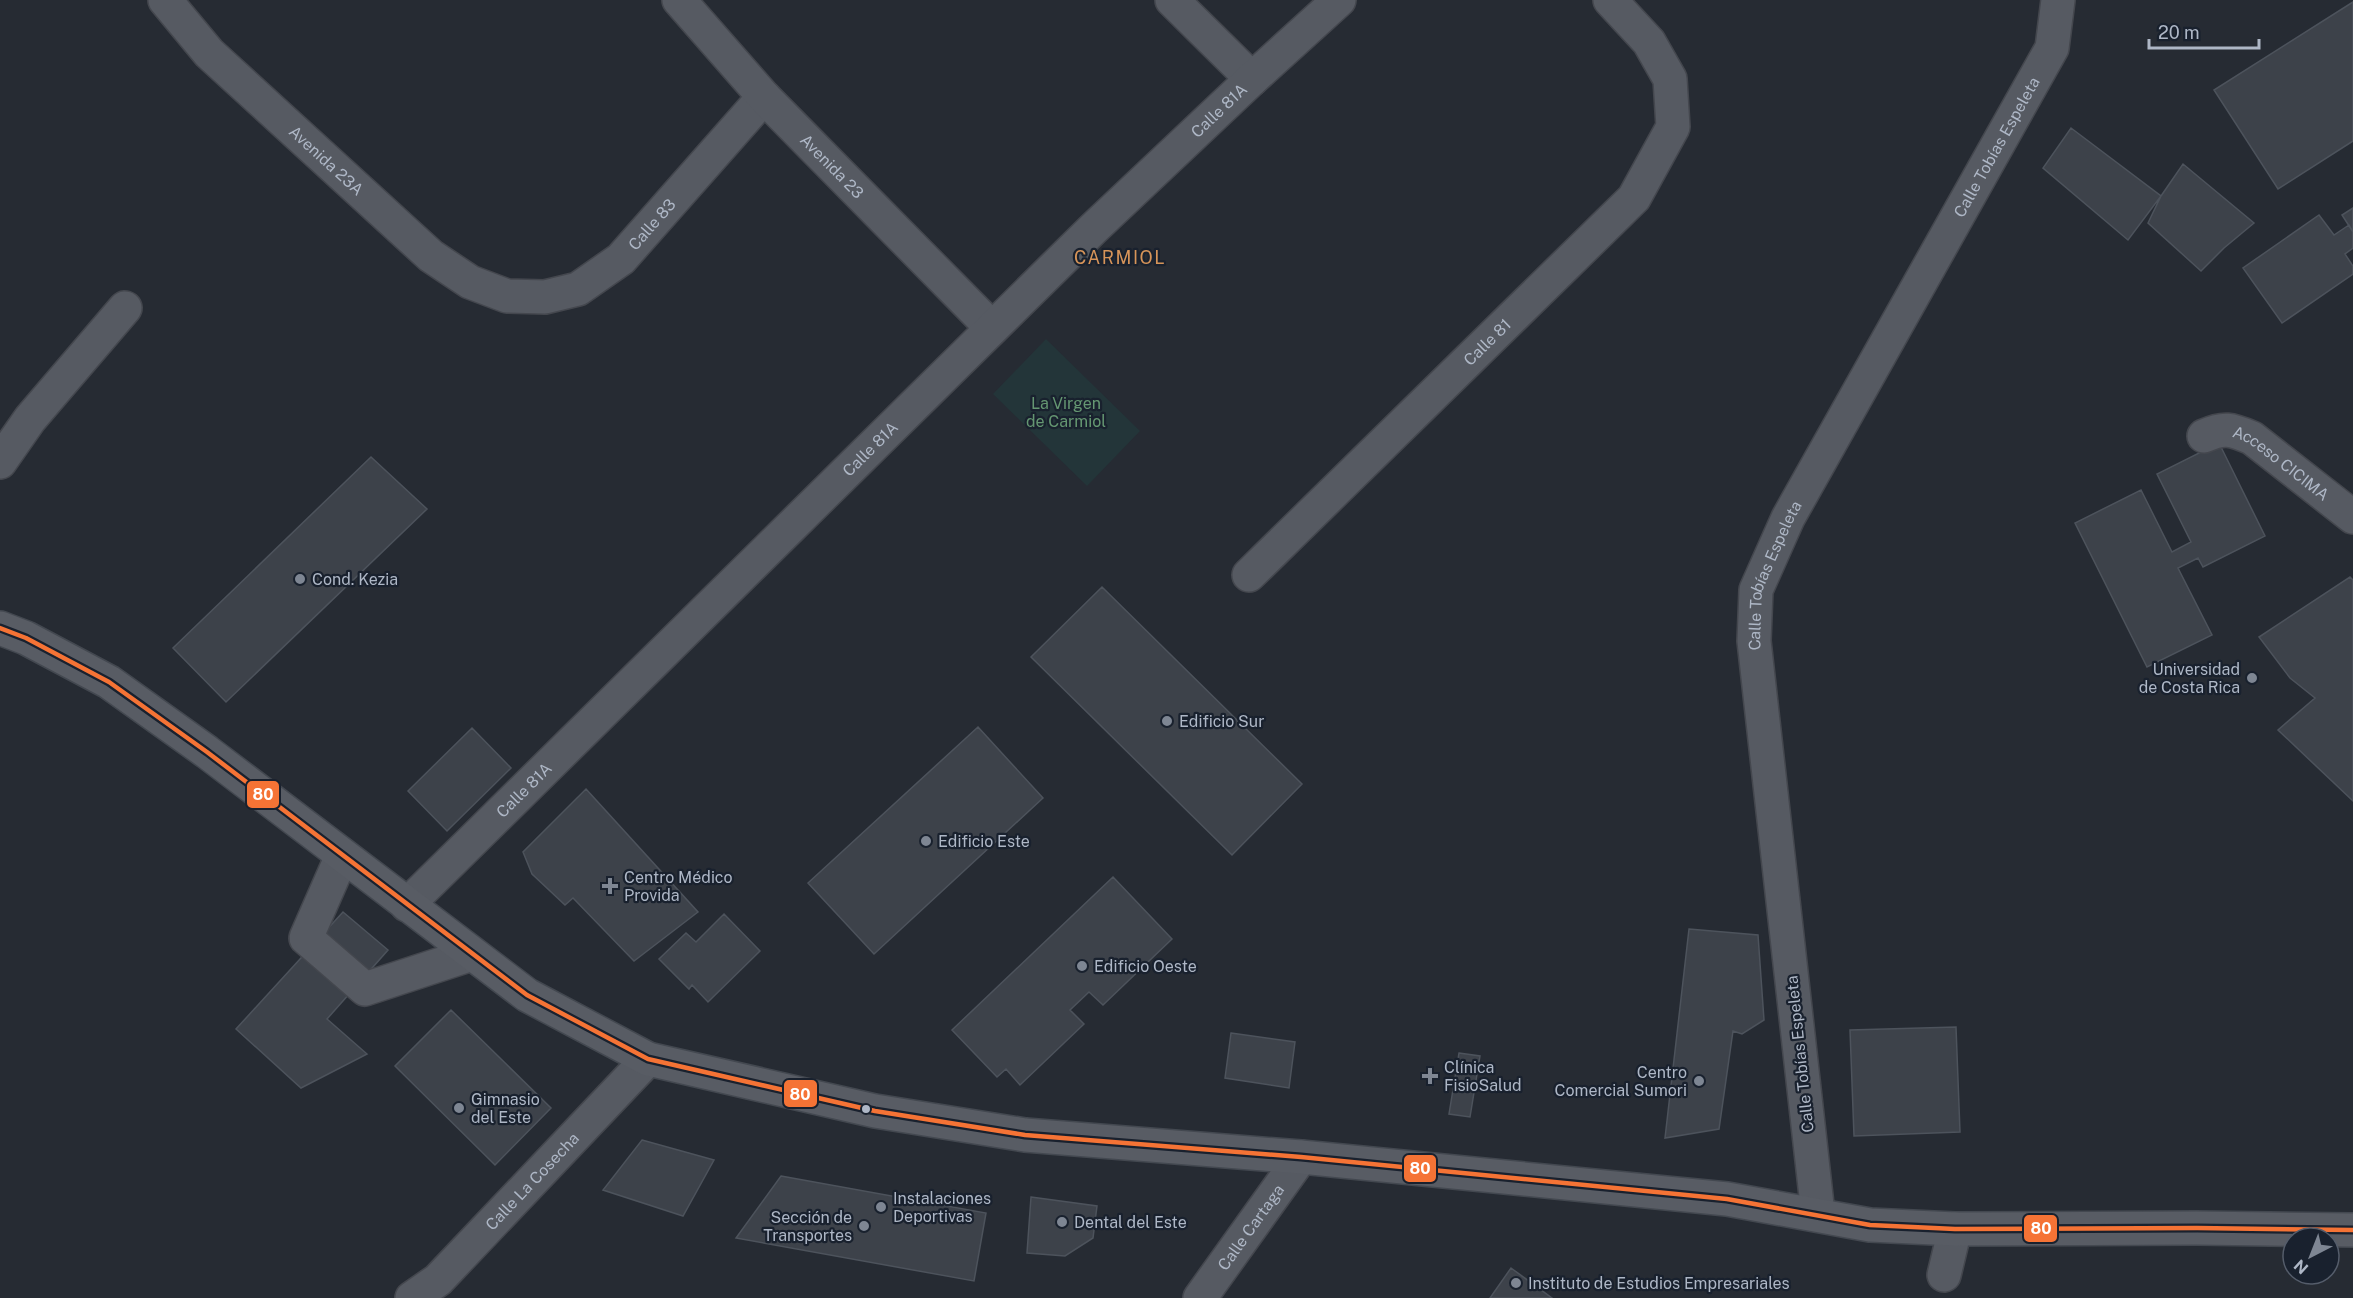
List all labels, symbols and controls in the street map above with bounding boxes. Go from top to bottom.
scale bar [2149,12,2258,50]
text: 20 m [2158,22,2200,43]
street label: Calle Tobías Espeleta [1949,73,2043,220]
street label: Calle 81A [1187,79,1251,141]
street label: Avenida 23A [285,122,367,199]
street label: Avenida 23 [796,130,868,202]
street label: Calle 83 [624,195,679,254]
district label: CARMIOL [1074,247,1166,268]
street label: Calle 81 [1459,315,1514,369]
park label: La Virgen de Carmiol [1026,394,1106,431]
street label: Calle 81A [838,417,902,480]
street label: Acceso CICIMA [2230,422,2333,504]
street label: Calle Tobías Espeleta [1744,497,1805,652]
place label: Cond. Kezia [312,570,398,589]
marker: Cond. Kezia [293,572,307,586]
place label: Universidad de Costa Rica [2139,660,2240,697]
marker: Universidad de Costa Rica [2245,671,2259,685]
place label: Edificio Sur [1179,712,1264,731]
marker: Edificio Sur [1160,714,1174,728]
street label: Calle 81A [492,759,555,821]
line badge: 80 [246,780,280,809]
text: 80 [253,785,274,804]
place label: Edificio Este [938,832,1030,851]
marker: Edificio Este [919,834,933,848]
place label: Centro Médico Provida [624,868,733,905]
marker: Centro Médico Provida [601,877,619,895]
place label: Edificio Oeste [1094,957,1197,976]
marker: Edificio Oeste [1075,959,1089,973]
street label: Calle Tobías Espeleta [1782,975,1818,1133]
place label: Clínica FisioSalud [1444,1058,1522,1095]
place label: Centro Comercial Sumori [1555,1063,1687,1100]
marker: Clínica FisioSalud [1421,1067,1439,1085]
marker: Centro Comercial Sumori [1692,1074,1706,1088]
line badge: 80 [783,1079,818,1108]
text: 80 [790,1085,811,1104]
place label: Gimnasio del Este [471,1090,540,1127]
marker: Gimnasio del Este [452,1101,466,1115]
unlabelled marker [860,1103,872,1115]
street label: Calle La Cosecha [481,1128,583,1234]
line badge: 80 [1403,1154,1437,1183]
text: 80 [1410,1159,1431,1178]
street label: Calle Cartaga [1214,1181,1288,1274]
place label: Instalaciones Deportivas [893,1189,991,1226]
marker: Instalaciones Deportivas [874,1200,888,1214]
place label: Sección de Transportes [763,1208,852,1245]
place label: Dental del Este [1074,1213,1187,1232]
line badge: 80 [2023,1214,2058,1243]
marker: Dental del Este [1055,1215,1069,1229]
marker: Sección de Transportes [857,1219,871,1233]
text: 80 [2031,1219,2052,1238]
north arrow [2281,1226,2341,1286]
text: N [2290,1256,2312,1278]
place label: Instituto de Estudios Empresariales [1528,1274,1790,1293]
marker: Instituto de Estudios Empresariales [1509,1276,1523,1290]

